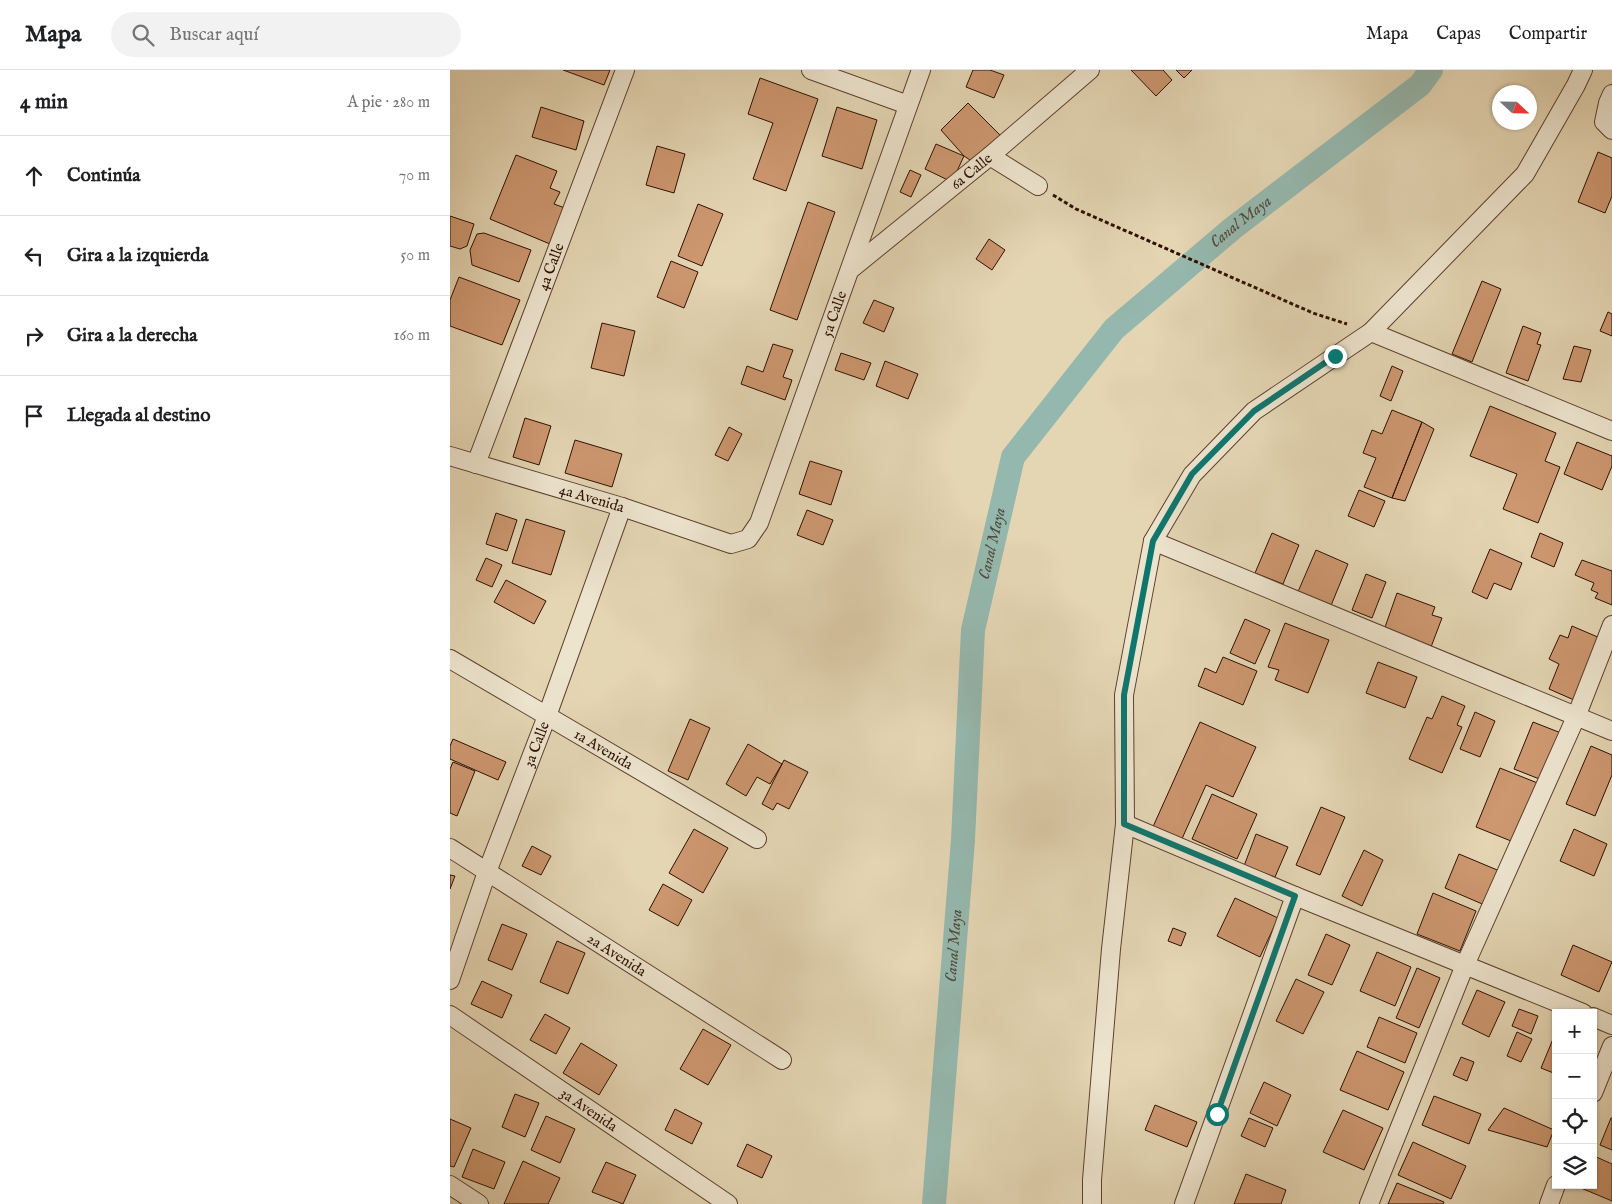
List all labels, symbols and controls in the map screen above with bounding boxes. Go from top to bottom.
search box [111,12,461,57]
text: Mapa [25,19,81,50]
icon: search [129,21,157,49]
text: Buscar aquí [169,23,258,47]
text: Mapa [1366,23,1408,46]
text: Capas [1436,23,1481,46]
text: Compartir [1509,23,1587,46]
north arrow [1492,85,1537,130]
text: 4 min [20,89,68,116]
text: A pie · 280 m [348,93,430,113]
street label: 6a Calle [947,149,996,194]
icon: ahead [20,162,48,190]
text: Continúa [67,164,141,188]
text: 70 m [399,166,430,186]
water label: Canal Maya [1206,192,1276,253]
street label: 4a Calle [533,240,568,293]
icon: left [20,242,48,270]
text: Gira a la izquierda [67,244,209,268]
text: 50 m [401,246,430,266]
street label: 5a Calle [817,288,851,339]
icon: right [20,322,48,350]
text: Gira a la derecha [67,324,197,348]
text: 160 m [394,326,430,346]
route end [1324,345,1347,368]
icon: arrive [20,402,48,430]
text: Llegada al destino [67,404,210,428]
street label: 4a Avenida [557,479,627,517]
water label: Canal Maya [975,506,1011,581]
street label: 3a Calle [519,719,554,770]
street label: 1a Avenida [571,724,637,774]
water label: Canal Maya [942,909,967,983]
street label: 2a Avenida [584,929,650,981]
map controls [1552,1009,1597,1189]
button: + [1552,1009,1597,1054]
button: − [1552,1054,1597,1099]
street label: 3a Avenida [557,1083,622,1136]
button: locate [1552,1099,1597,1144]
route start [1206,1103,1229,1126]
button: layers [1552,1144,1597,1189]

